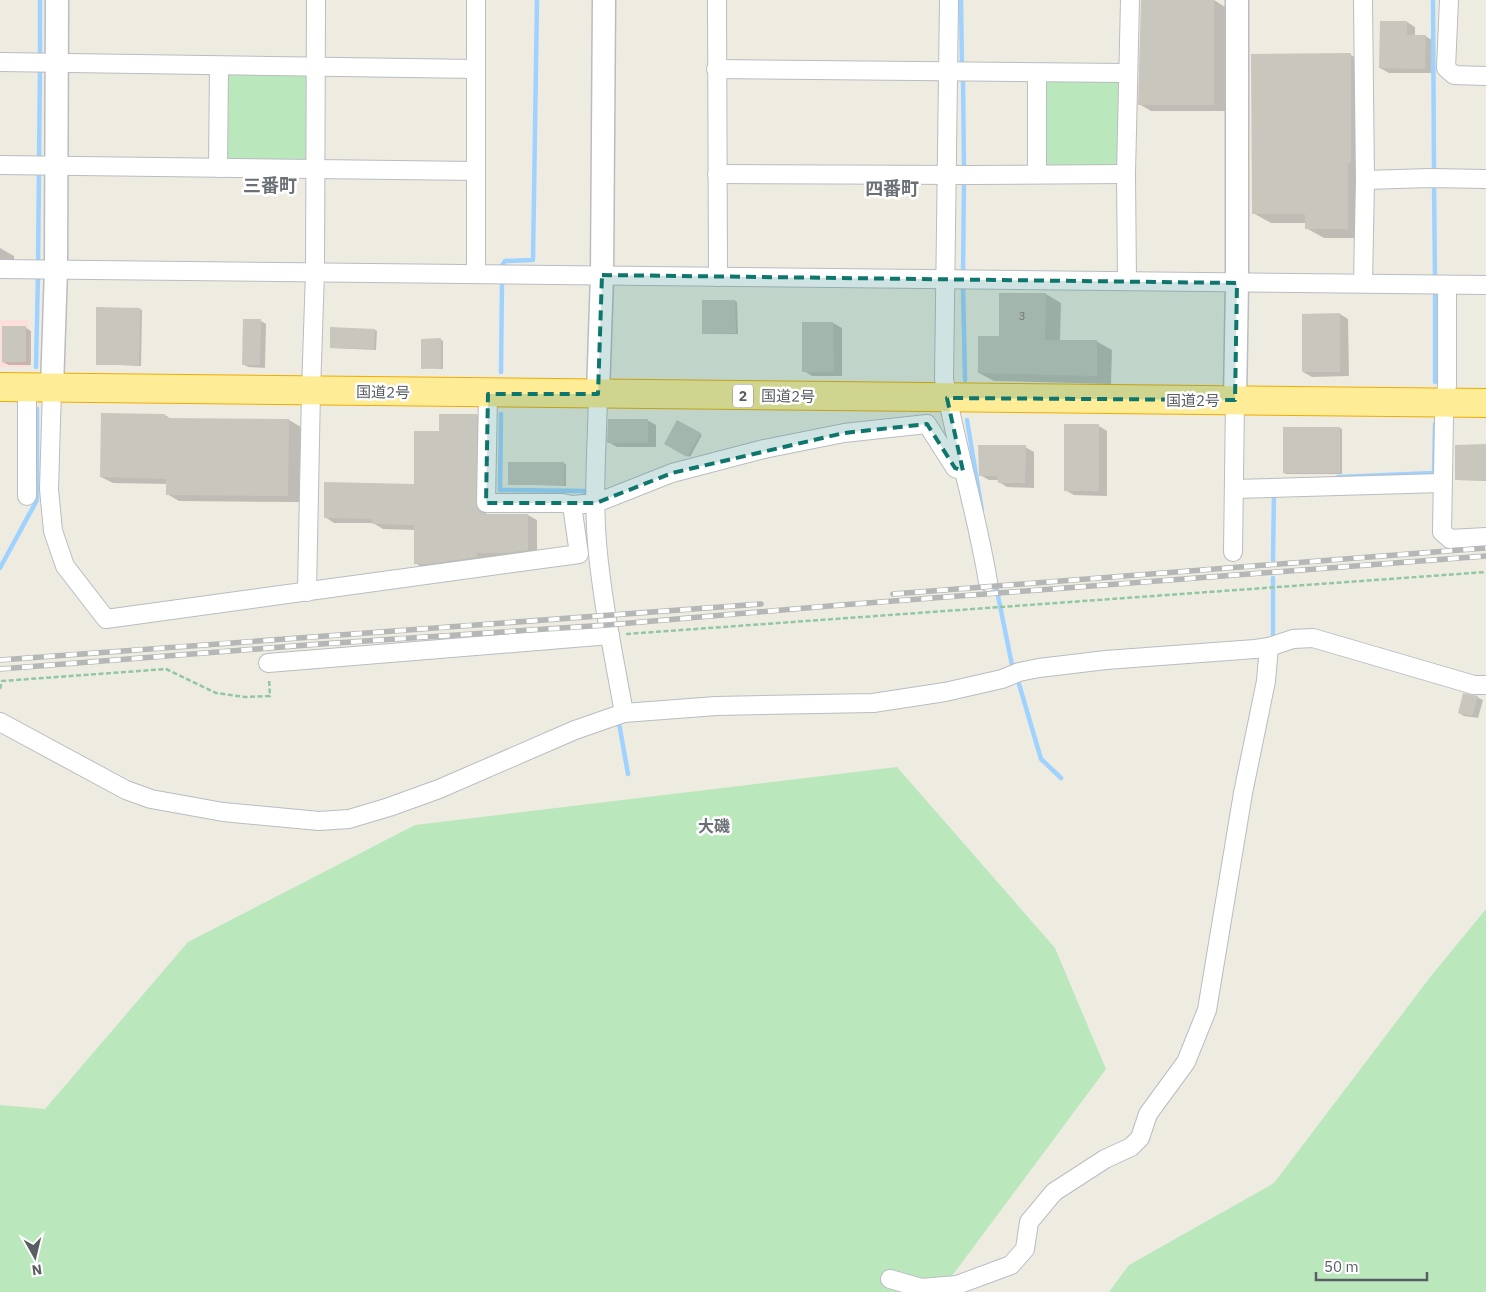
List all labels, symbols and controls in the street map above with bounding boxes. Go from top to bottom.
district label: 三番町 [243,174,297,197]
district label: 四番町 [865,177,919,200]
house number: 3 [1018,308,1026,323]
street label: 国道2号 [356,382,410,402]
road number: 2 [733,384,753,408]
street label: 国道2号 [761,386,815,406]
street label: 国道2号 [1166,391,1220,410]
district label: 大磯 [698,816,730,836]
north arrow [10,1232,60,1282]
scale bar [1316,1250,1427,1282]
text: 50 m [1324,1257,1359,1276]
text: N [31,1260,43,1279]

